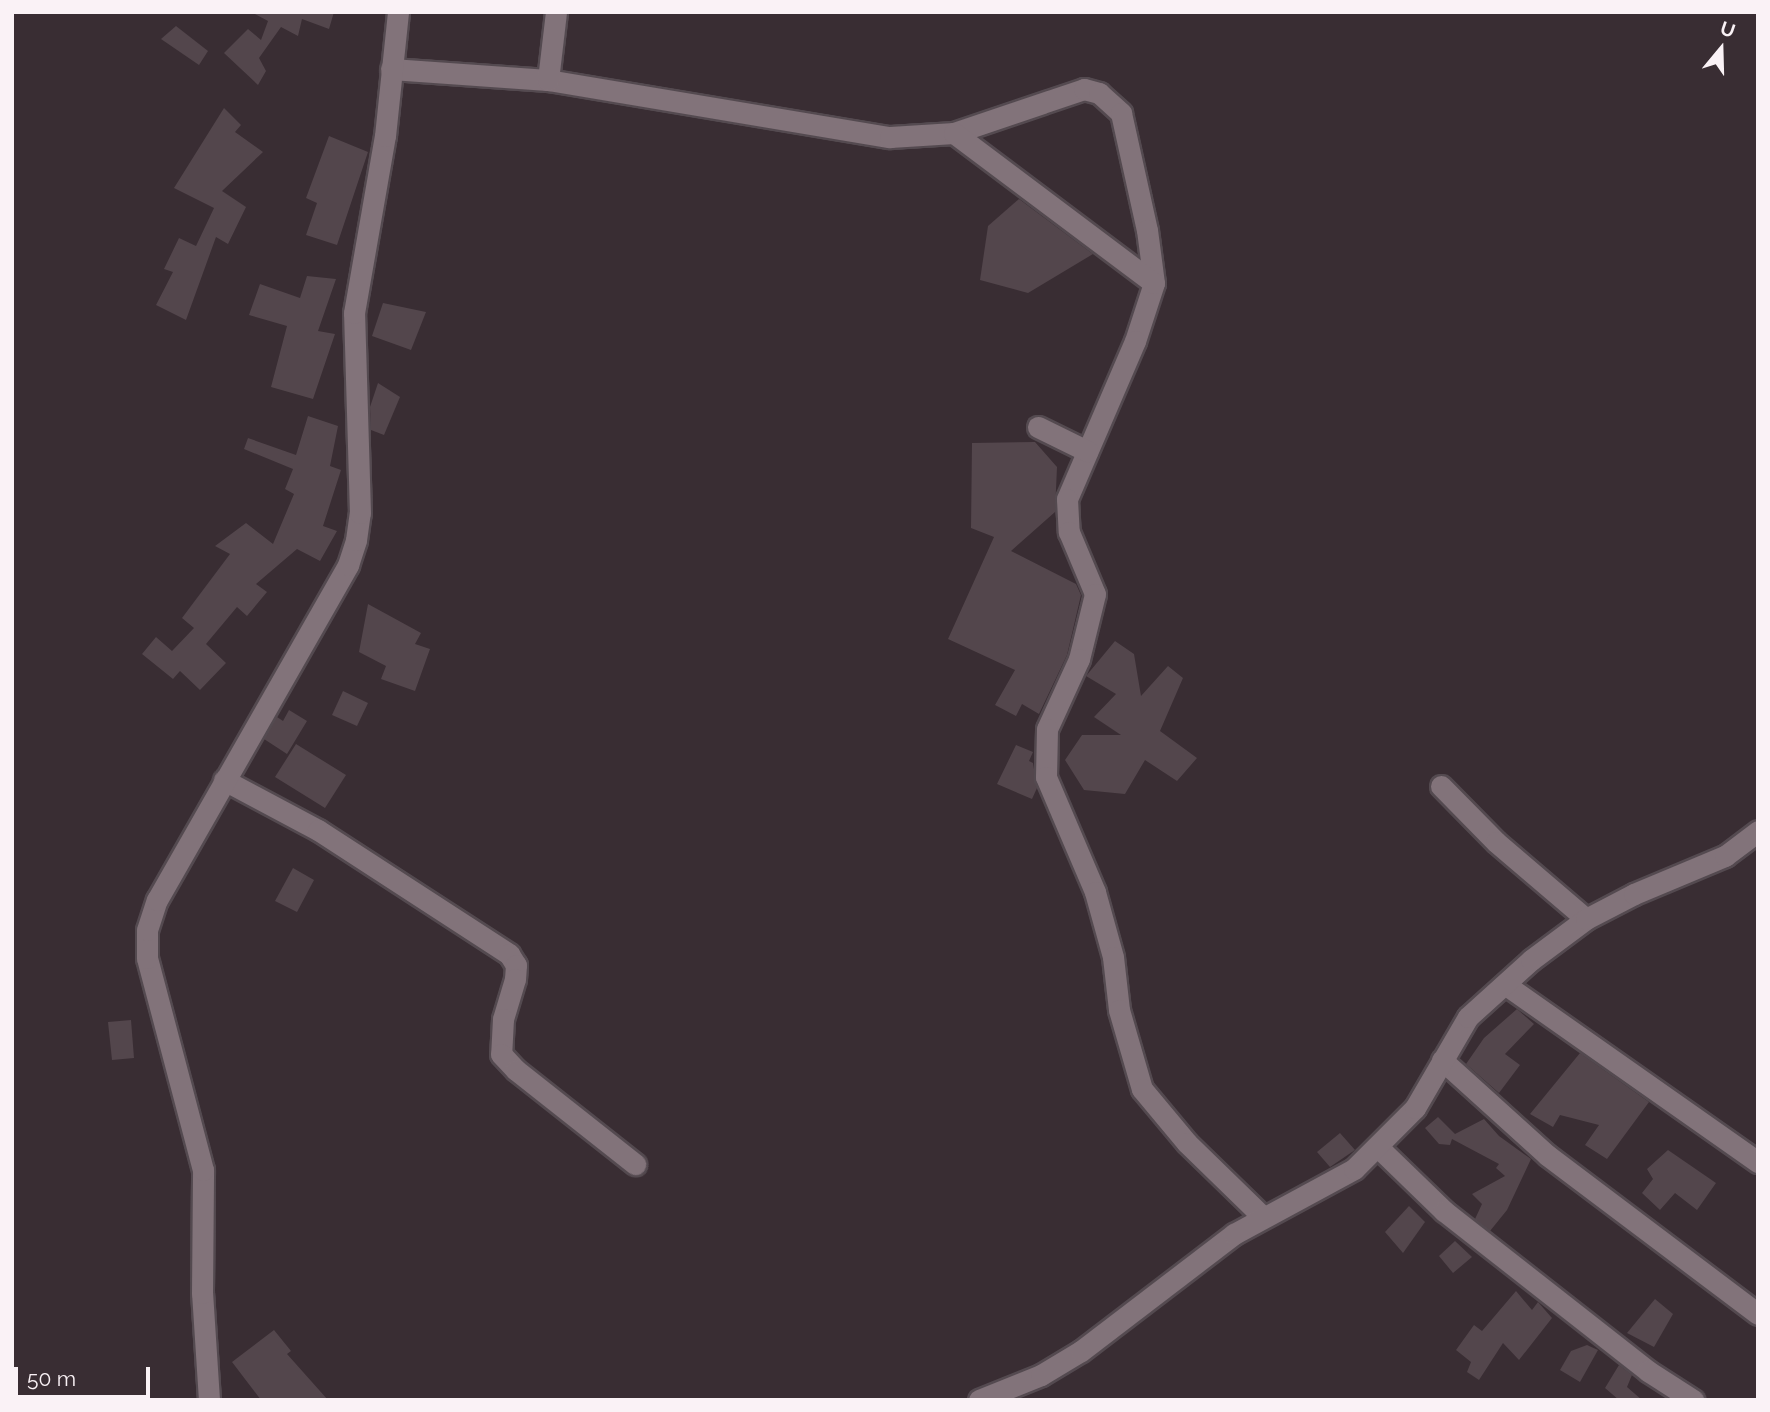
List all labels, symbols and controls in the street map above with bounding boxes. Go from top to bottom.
north arrow [1686,14,1756,84]
text: U [1718,16,1738,42]
scale bar [18,1352,154,1396]
text: 50 m [27,1366,76,1391]

